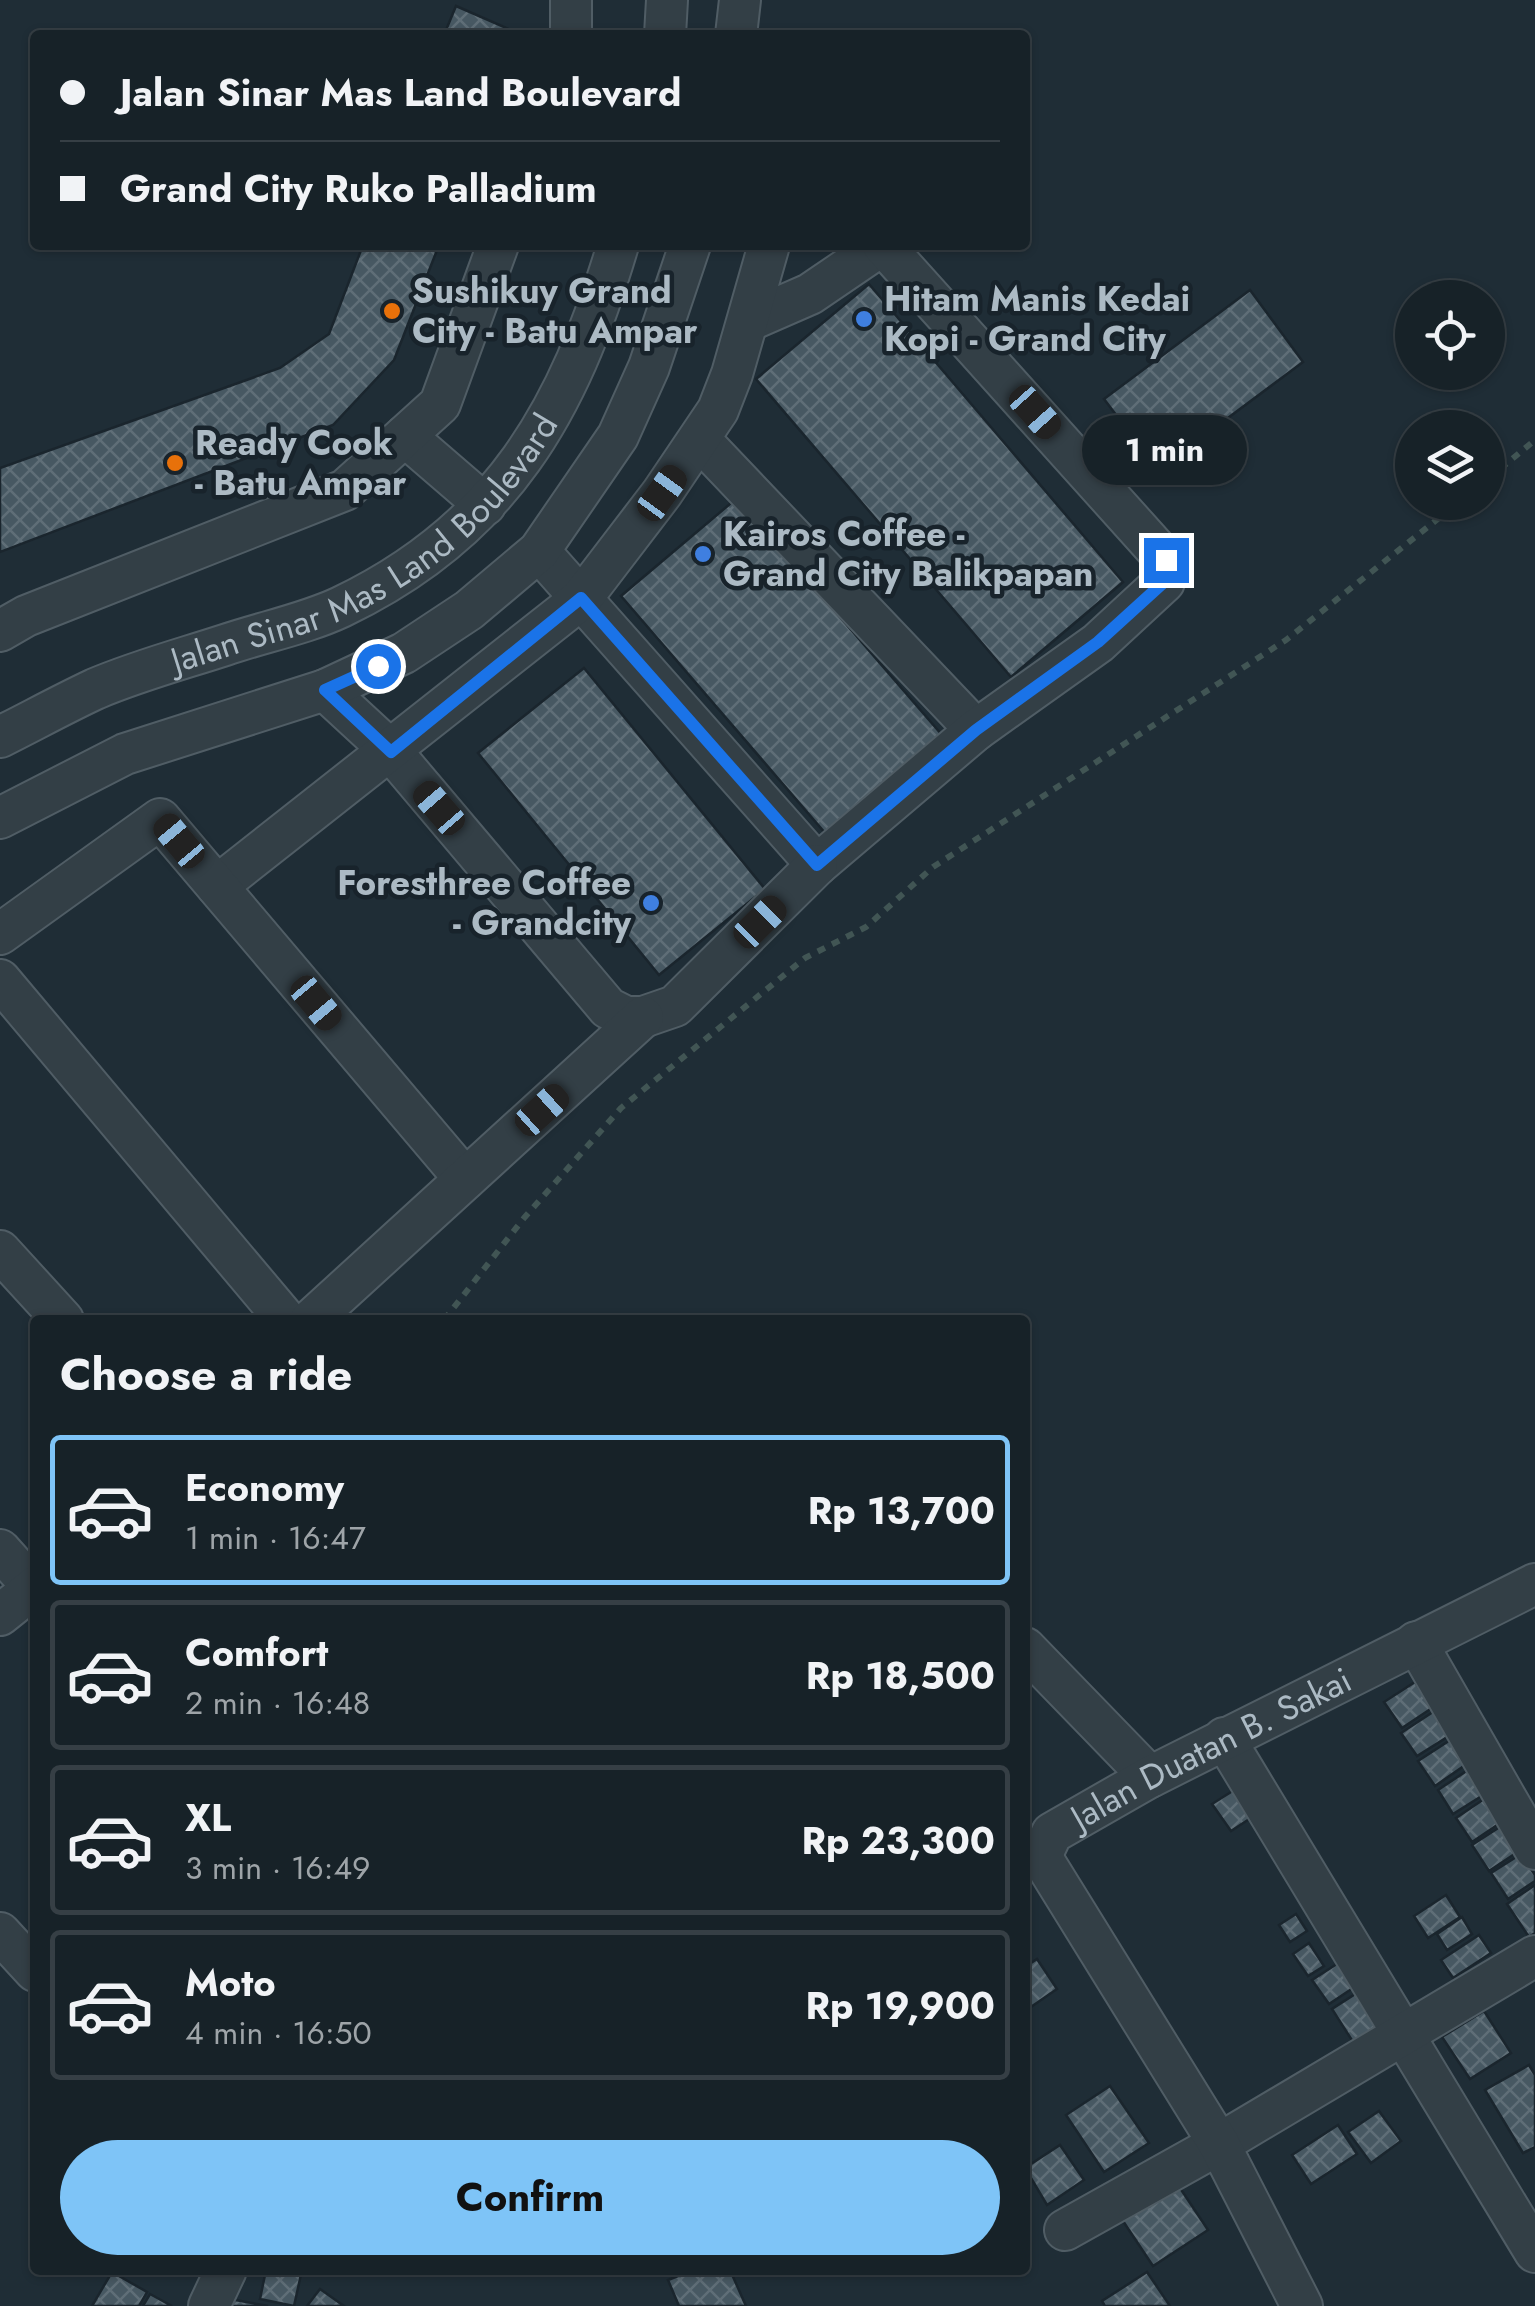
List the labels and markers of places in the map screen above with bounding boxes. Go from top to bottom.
place label: Sushikuy Grand City - Batu Ampar [412,266,698,356]
place label: Hitam Manis Kedai Kopi - Grand City [884,274,1190,364]
marker: Sushikuy Grand City - Batu Ampar [381,300,403,322]
marker: Hitam Manis Kedai Kopi - Grand City [853,308,875,330]
place label: Ready Cook - Batu Ampar [195,418,407,508]
marker: Ready Cook - Batu Ampar [164,452,186,474]
place label: Kairos Coffee - Grand City Balikpapan [723,509,1093,599]
marker: Kairos Coffee - Grand City Balikpapan [692,543,714,565]
place label: Foresthree Coffee - Grandcity [337,858,632,948]
marker: Foresthree Coffee - Grandcity [640,892,662,914]

